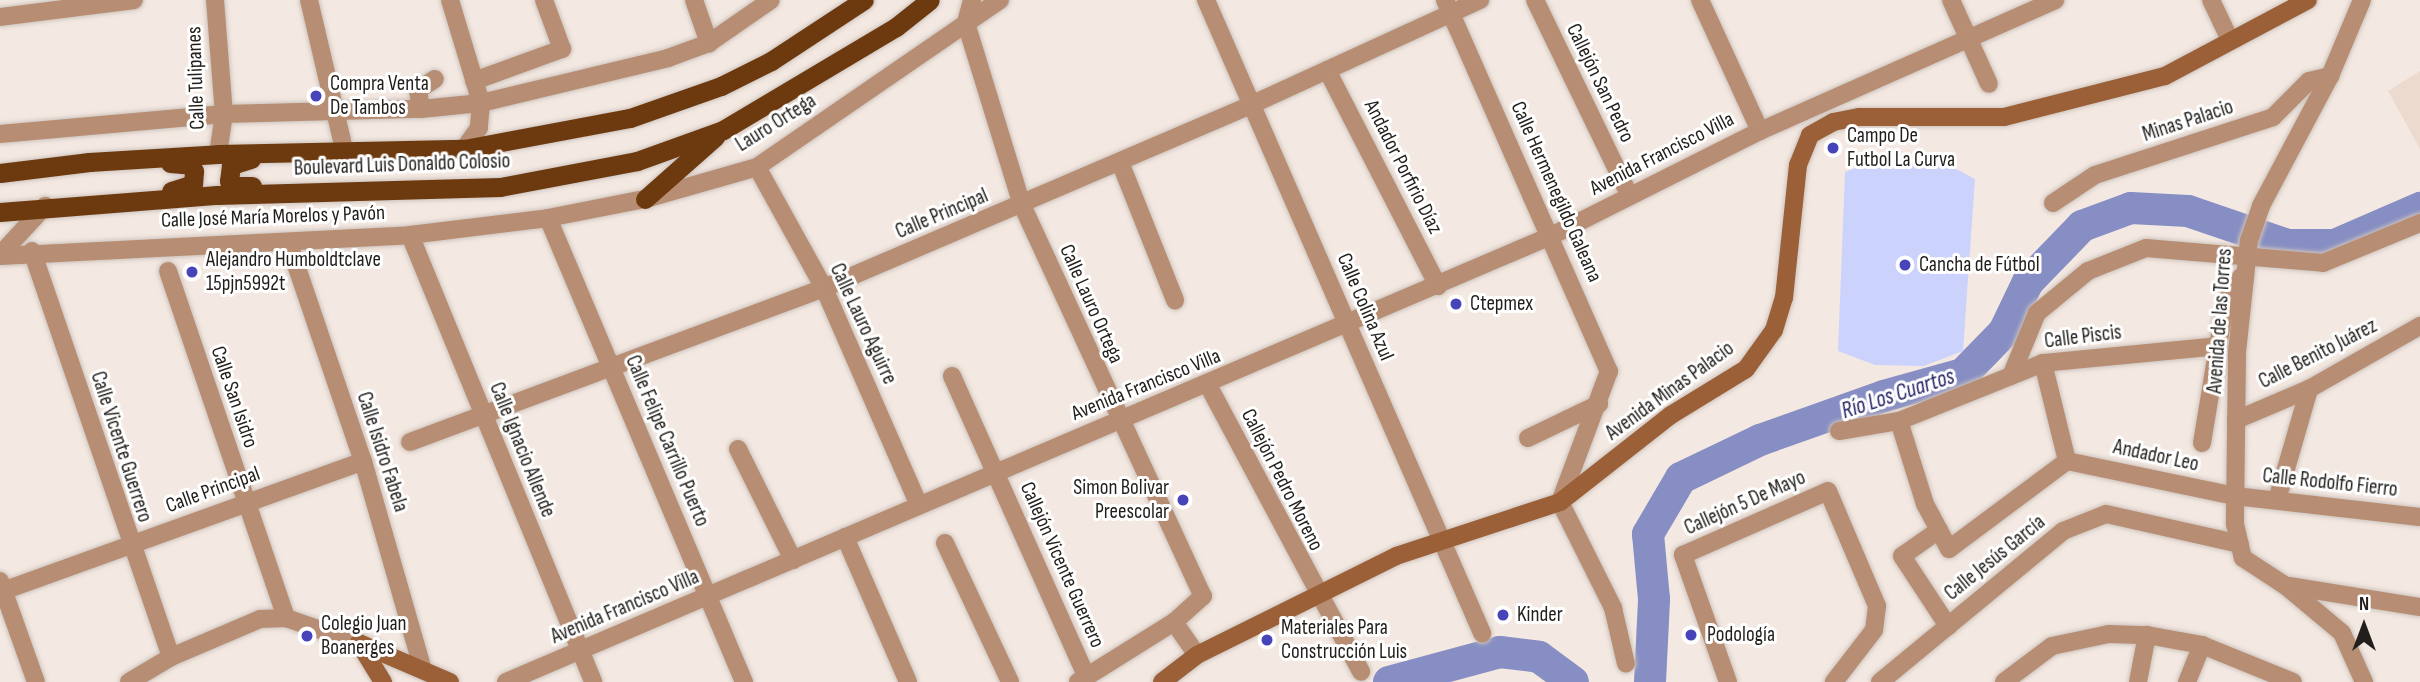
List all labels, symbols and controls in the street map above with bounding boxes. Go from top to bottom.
street label: Callejón San Pedro [1560,20,1640,146]
street label: Calle Tulipanes [182,26,210,130]
place label: Compra Venta De Tambos [330,71,429,121]
marker: Compra Venta De Tambos [308,88,324,104]
street label: Lauro Ortega [731,89,821,157]
street label: Minas Palacio [2139,94,2237,148]
street label: Andador Porfirio Díaz [1358,96,1448,238]
street label: Calle Hermenegildo Galeana [1505,98,1607,286]
street label: Avenida Francisco Villa [1586,107,1738,201]
place label: Campo De Futbol La Curva [1847,123,1955,173]
marker: Campo De Futbol La Curva [1825,140,1841,156]
street label: Boulevard Luis Donaldo Colosio [293,149,511,181]
street label: Calle Principal [892,183,992,245]
street label: Calle José María Morelos y Pavón [161,200,385,234]
street label: Calle Lauro Ortega [1054,241,1128,367]
place label: Alejandro Humboldtclave 15pjn5992t [206,247,381,297]
street label: Avenida de las Torres [2202,248,2238,394]
street label: Calle Colina Azul [1331,249,1399,365]
place label: Cancha de Fútbol [1919,252,2040,278]
marker: Cancha de Fútbol [1897,257,1913,273]
street label: Calle Lauro Aguirre [824,260,902,388]
marker: Alejandro Humboldtclave 15pjn5992t [184,264,200,280]
place label: Ctepmex [1470,291,1533,317]
marker: Ctepmex [1448,296,1464,312]
street label: Calle Benito Juárez [2255,313,2381,395]
street label: Calle Piscis [2043,320,2123,354]
street label: Avenida Minas Palacio [1601,336,1739,446]
street label: Calle San Isidro [205,343,263,451]
street label: Avenida Francisco Villa [1068,344,1224,426]
street label: Calle Felipe Carrillo Puerto [620,352,714,530]
water label: Río Los Cuartos [1838,363,1958,425]
street label: Calle Vicente Guerrero [85,368,157,526]
street label: Calle Ignacio Allende [483,379,561,521]
street label: Calle Isidro Fabela [351,389,413,515]
street label: Callejón Pedro Moreno [1235,405,1329,555]
street label: Andador Leo [2111,435,2201,477]
street label: Calle Principal [163,461,263,519]
street label: Calle Rodolfo Fierro [2261,463,2399,503]
street label: Callejón 5 De Mayo [1681,465,1809,541]
place label: Simon Bolivar Preescolar [1073,475,1169,525]
street label: Callejón Vicente Guerrero [1014,478,1110,652]
marker: Simon Bolivar Preescolar [1175,492,1191,508]
street label: Calle Jesús García [1940,510,2050,606]
street label: Avenida Francisco Villa [547,564,703,650]
north arrow [2329,591,2399,661]
text: N [2359,593,2369,616]
place label: Kinder [1517,602,1563,628]
marker: Kinder [1495,607,1511,623]
place label: Colegio Juan Boanerges [321,611,407,661]
place label: Materiales Para Construcción Luis [1281,615,1407,665]
place label: Podología [1707,622,1775,648]
marker: Podología [1681,625,1701,645]
marker: Colegio Juan Boanerges [299,628,315,644]
marker: Materiales Para Construcción Luis [1259,632,1275,648]

